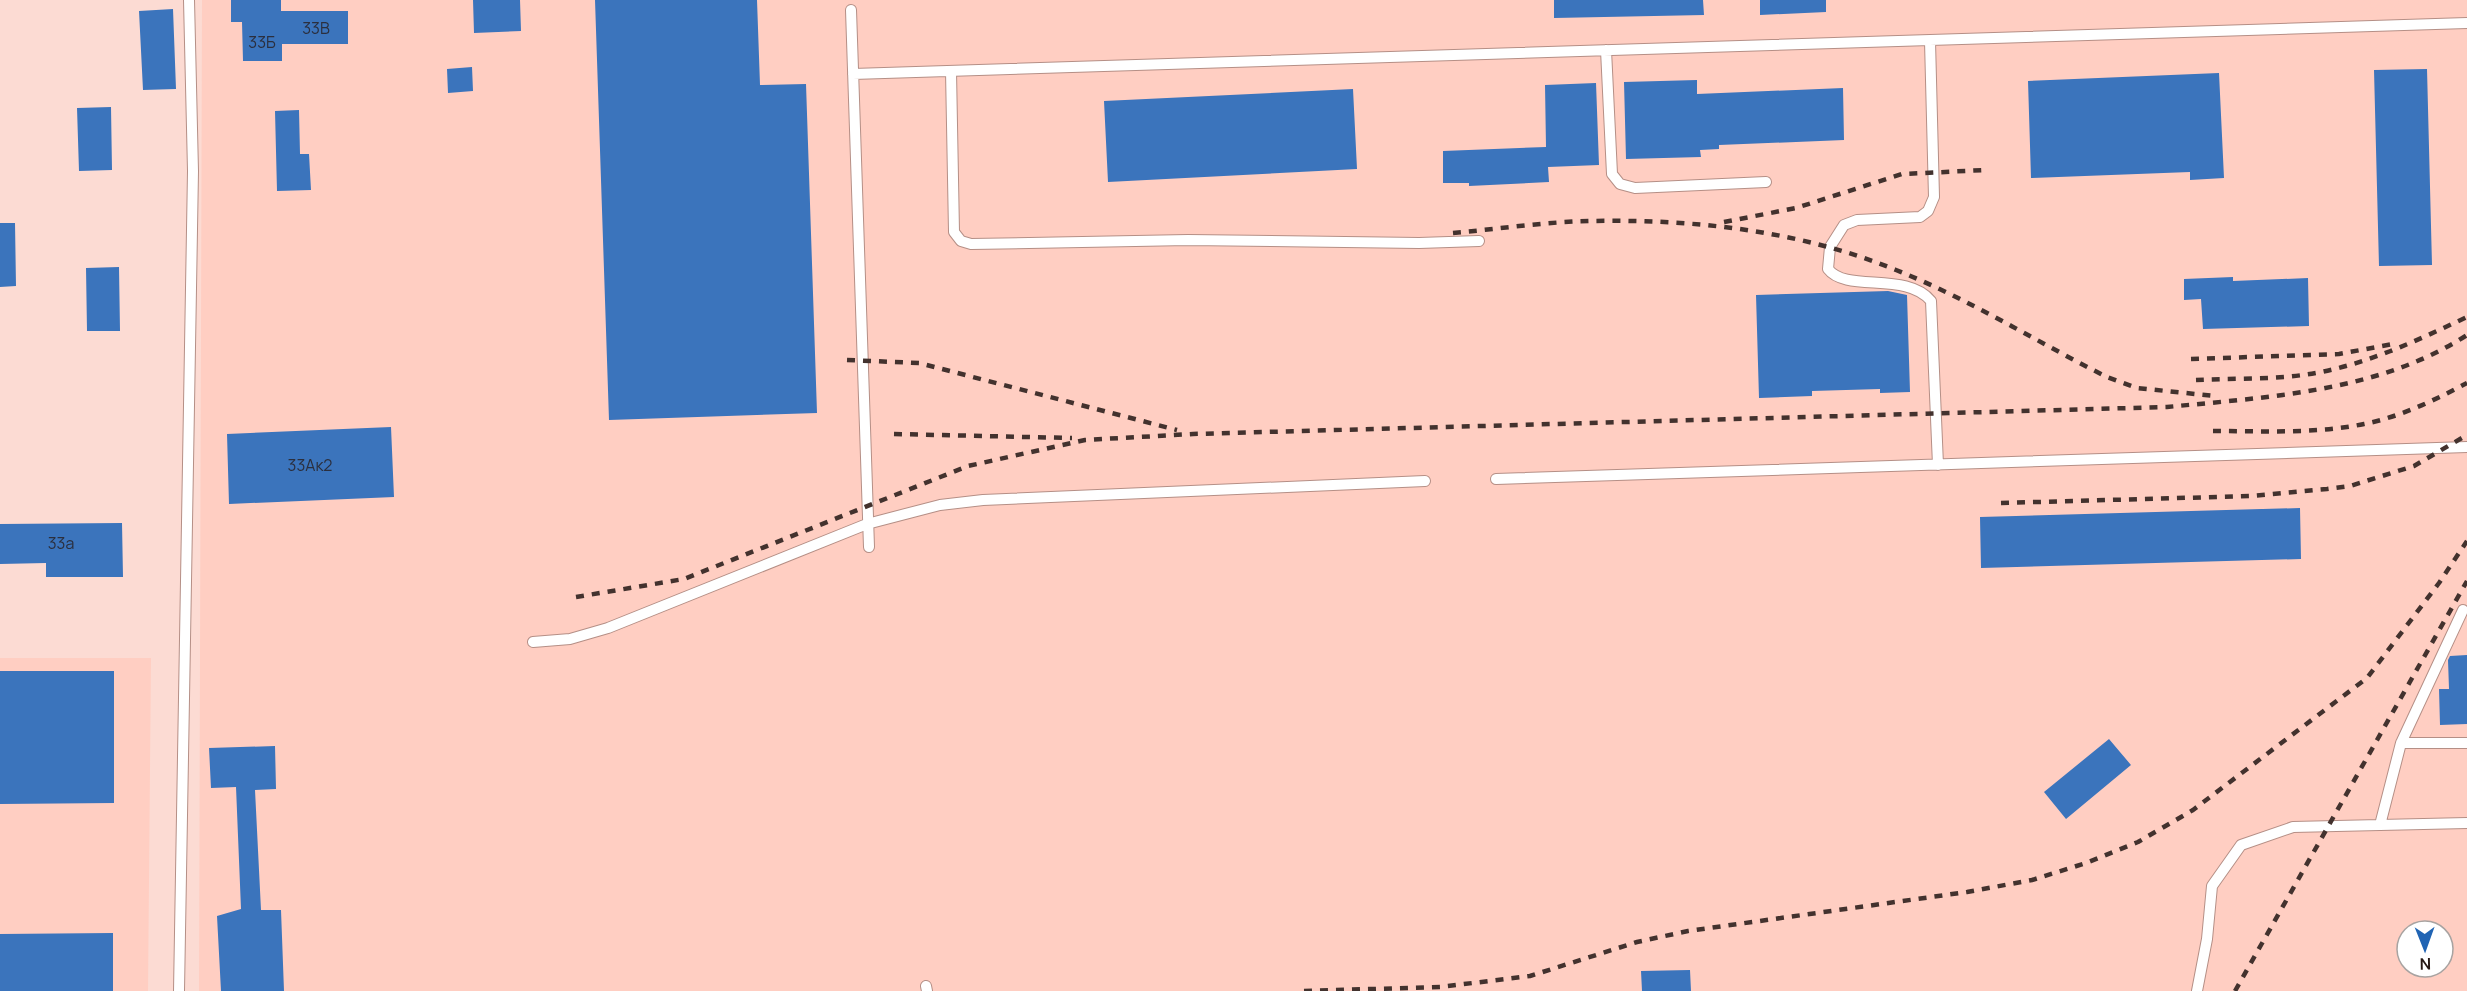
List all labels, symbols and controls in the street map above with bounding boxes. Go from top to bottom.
house number: 33В [302,17,330,39]
house number: 33Б [248,31,276,53]
house number: 33Ак2 [288,454,332,476]
house number: 33а [48,532,74,554]
north arrow [2395,919,2455,979]
text: N [2419,953,2431,975]

